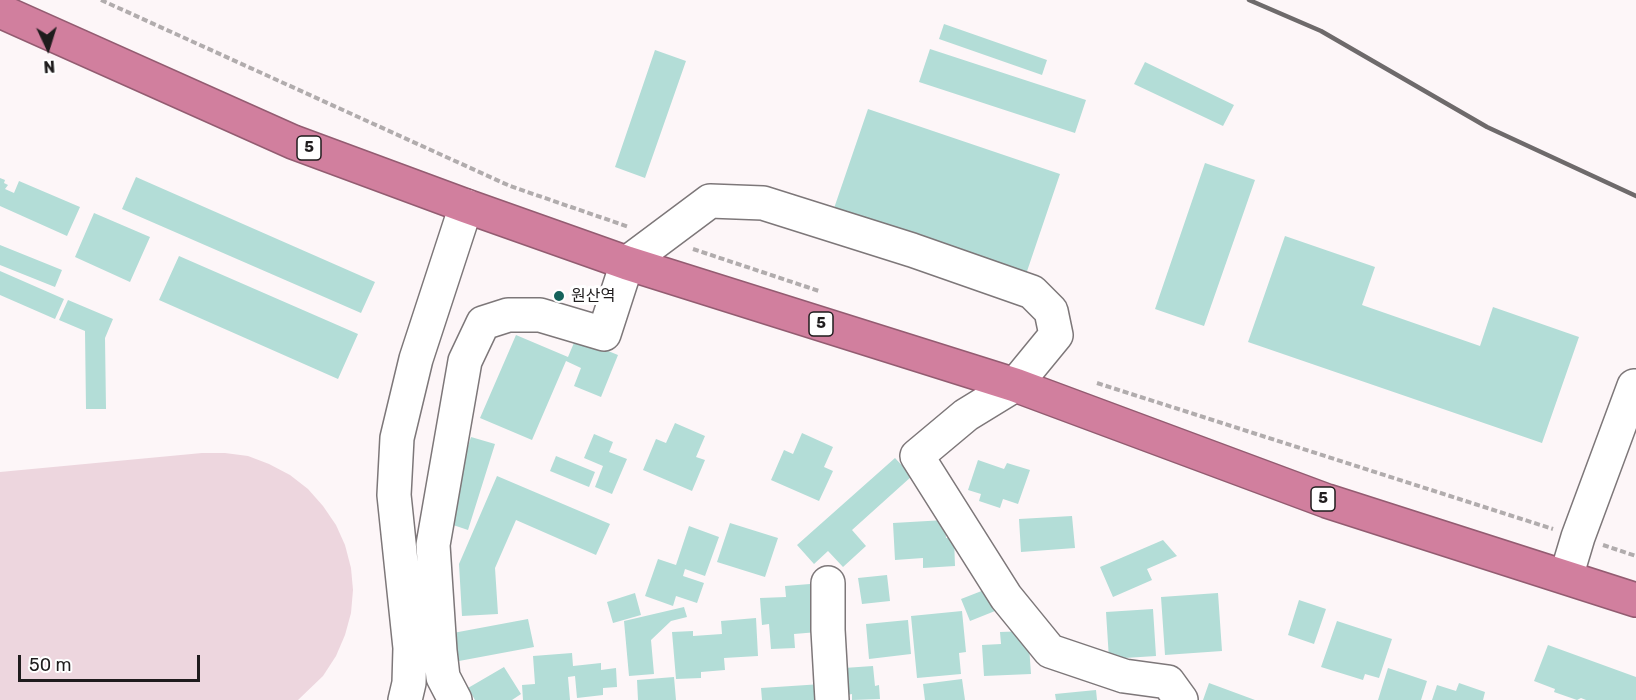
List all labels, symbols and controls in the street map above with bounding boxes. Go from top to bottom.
north arrow [18,18,78,78]
text: N [43,57,56,76]
road number: 5 [297,136,321,160]
place label: 원산역 [571,286,615,306]
marker: 원산역 [552,289,566,303]
road number: 5 [809,312,833,336]
road number: 5 [1311,487,1335,511]
scale bar [21,643,202,681]
text: 50 m [29,654,72,676]

